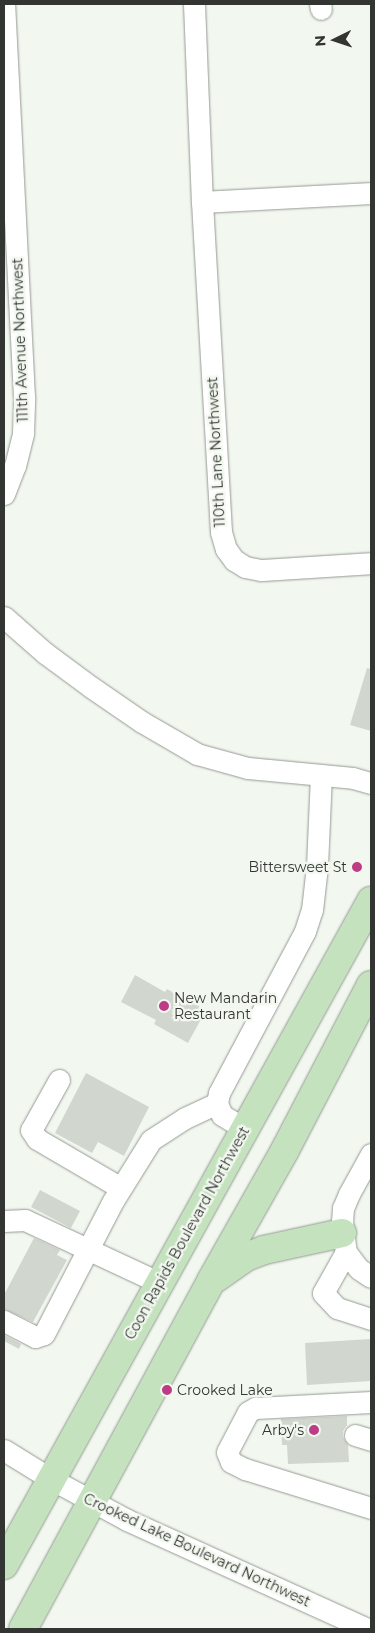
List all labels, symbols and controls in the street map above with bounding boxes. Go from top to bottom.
north arrow [310,15,360,65]
text: N [311,35,329,47]
street label: 111th Avenue Northwest [9,257,31,423]
street label: 110th Lane Northwest [204,376,228,528]
place label: Bittersweet St [249,859,347,875]
marker: Bittersweet St [351,861,363,873]
place label: New Mandarin Restaurant [174,990,277,1022]
marker: New Mandarin Restaurant [158,1000,170,1012]
street label: Coon Rapids Boulevard Northwest [121,1124,253,1342]
place label: Crooked Lake [177,1382,273,1398]
marker: Crooked Lake [161,1384,173,1396]
place label: Arby's [262,1422,304,1438]
marker: Arby's [308,1424,320,1436]
street label: Crooked Lake Boulevard Northwest [81,1490,313,1610]

